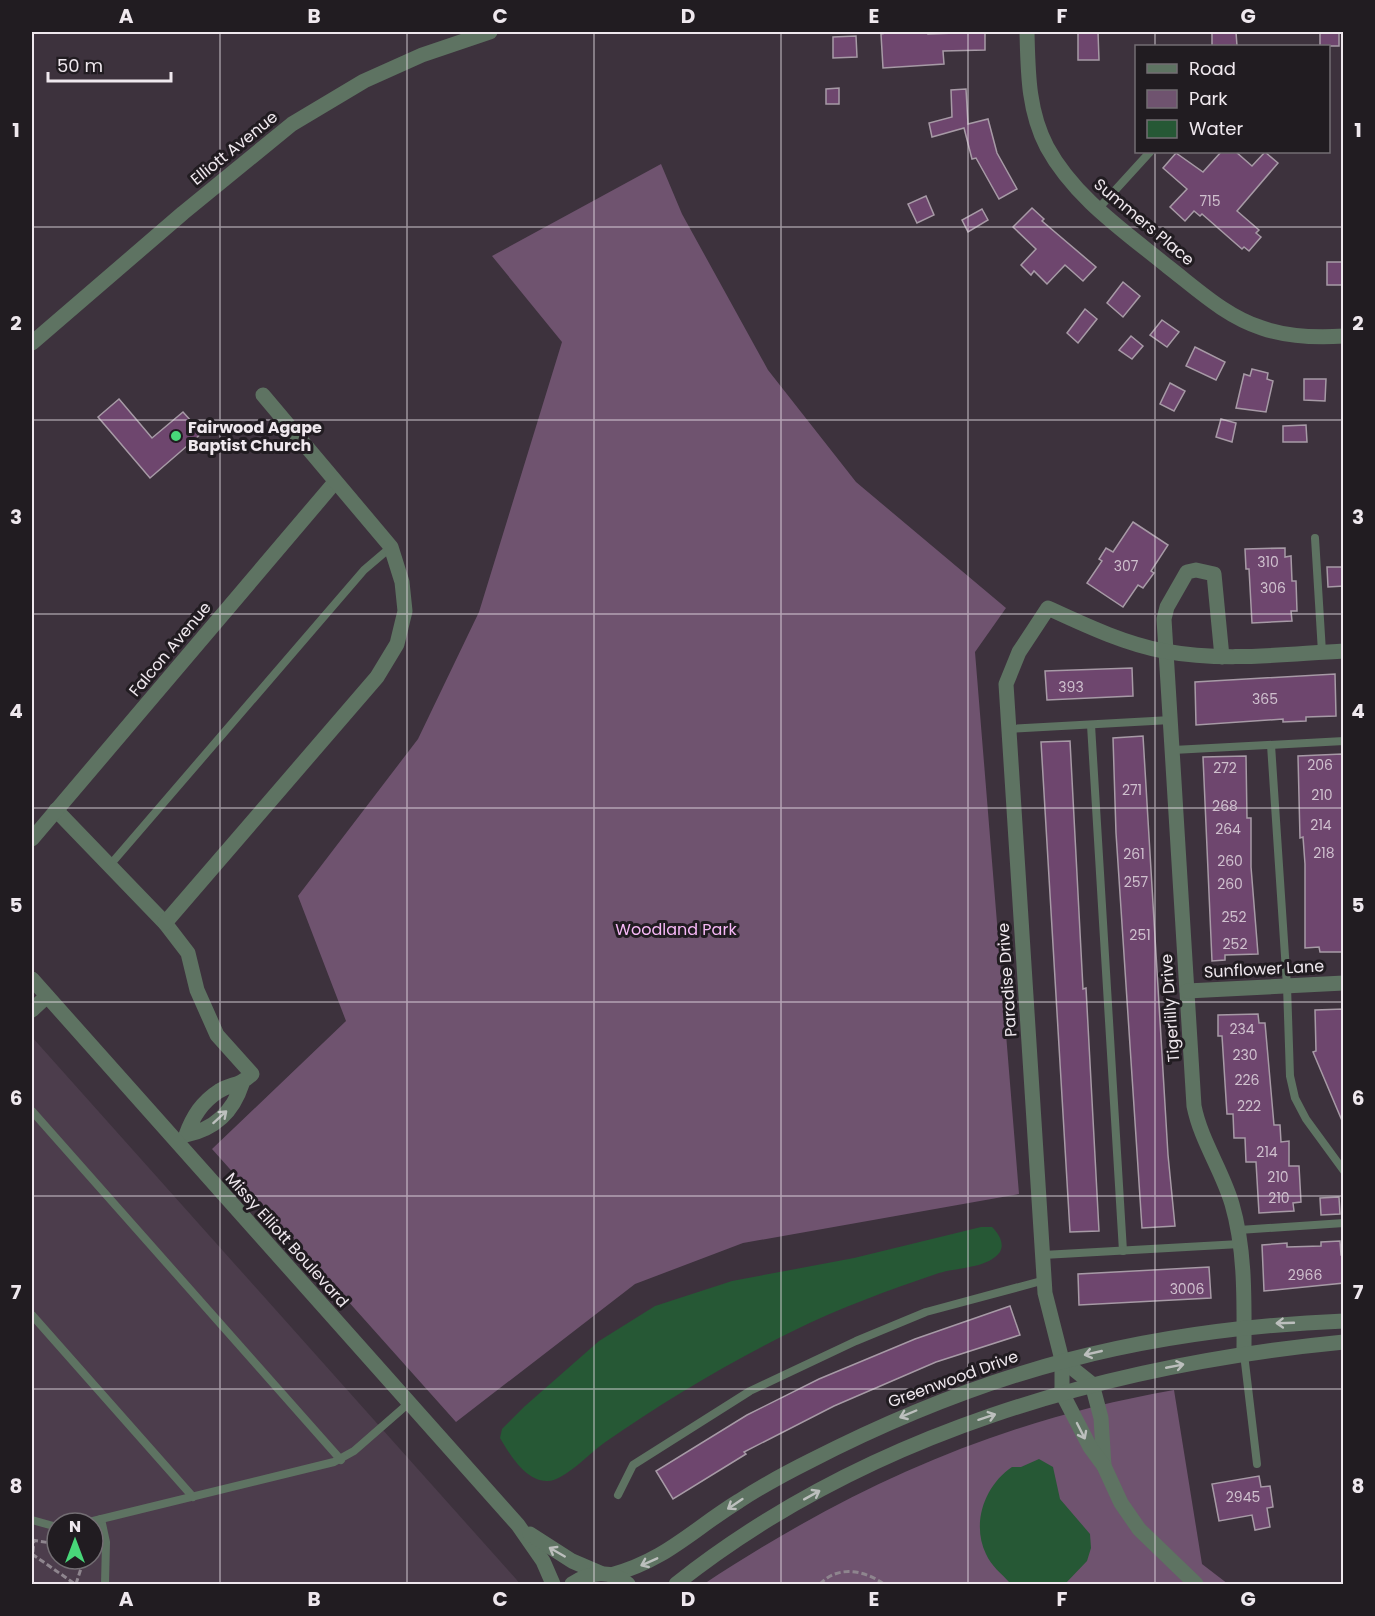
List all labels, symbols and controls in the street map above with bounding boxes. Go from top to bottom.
text: A [119,2,134,30]
text: B [307,2,321,30]
text: C [492,2,508,30]
text: D [681,2,695,30]
text: E [869,2,879,30]
text: F [1057,2,1068,30]
text: G [1240,2,1256,30]
scale bar [48,45,171,83]
legend [1135,45,1330,153]
text: 50 m [57,53,103,78]
text: Road [1189,56,1236,81]
text: Park [1189,86,1228,111]
street label: Elliott Avenue [185,106,283,190]
text: 1 [12,116,20,144]
text: Water [1189,116,1243,141]
text: 1 [1354,116,1362,144]
street label: Summers Place [1089,173,1199,271]
house number: 715 [1200,191,1220,211]
text: 2 [10,309,22,337]
text: 2 [1352,309,1364,337]
place label: Fairwood Agape Baptist Church [188,416,322,457]
marker: Fairwood Agape Baptist Church [169,429,183,443]
text: 3 [10,503,22,531]
text: 3 [1352,503,1364,531]
house number: 310 [1257,552,1279,572]
house number: 307 [1114,556,1139,576]
house number: 306 [1260,578,1286,598]
street label: Falcon Avenue [123,597,217,701]
house number: 393 [1058,677,1084,697]
house number: 365 [1252,689,1278,709]
text: 4 [9,697,23,725]
text: 4 [1351,697,1365,725]
house number: 206 [1307,755,1333,775]
house number: 272 [1213,758,1237,778]
house number: 271 [1122,780,1142,800]
house number: 210 [1311,785,1333,805]
house number: 268 [1212,796,1238,816]
house number: 214 [1310,815,1332,835]
house number: 264 [1215,819,1241,839]
house number: 218 [1313,843,1335,863]
house number: 261 [1123,844,1145,864]
house number: 260 [1217,851,1243,871]
house number: 257 [1124,872,1149,892]
house number: 260 [1217,874,1243,894]
text: 5 [10,891,23,919]
text: 5 [1352,891,1365,919]
house number: 252 [1222,907,1246,927]
park label: Woodland Park [615,918,737,941]
street label: Paradise Drive [992,922,1022,1038]
house number: 251 [1129,925,1151,945]
house number: 252 [1223,934,1247,954]
street label: Tigerlilly Drive [1155,953,1185,1063]
street label: Sunflower Lane [1203,954,1325,984]
house number: 234 [1229,1019,1255,1039]
house number: 230 [1232,1045,1258,1065]
house number: 226 [1235,1070,1260,1090]
text: 6 [10,1084,22,1112]
text: 6 [1352,1084,1364,1112]
house number: 222 [1237,1096,1261,1116]
one-way arrow [213,1110,228,1124]
house number: 214 [1256,1142,1278,1162]
street label: Missy Elliott Boulevard [220,1167,354,1313]
house number: 210 [1267,1167,1289,1187]
house number: 210 [1268,1188,1290,1208]
house number: 2966 [1288,1265,1322,1285]
text: 7 [11,1278,22,1306]
text: 7 [1353,1278,1364,1306]
house number: 3006 [1170,1279,1204,1299]
one-way arrow [1276,1318,1296,1329]
street label: Greenwood Drive [885,1345,1022,1413]
one-way arrow [1083,1347,1102,1359]
one-way arrow [1164,1360,1184,1371]
one-way arrow [899,1409,917,1420]
one-way arrow [977,1411,996,1422]
one-way arrow [1076,1421,1087,1439]
text: 8 [10,1472,22,1500]
text: 8 [1352,1472,1364,1500]
house number: 2945 [1226,1487,1260,1507]
one-way arrow [803,1489,820,1501]
one-way arrow [727,1498,744,1510]
north arrow [45,1511,105,1571]
text: N [69,1515,81,1538]
one-way arrow [549,1546,566,1558]
one-way arrow [641,1556,659,1568]
text: A [119,1585,134,1613]
text: B [307,1585,321,1613]
text: C [492,1585,508,1613]
text: D [681,1585,695,1613]
text: E [869,1585,879,1613]
text: F [1057,1585,1068,1613]
text: G [1240,1585,1256,1613]

